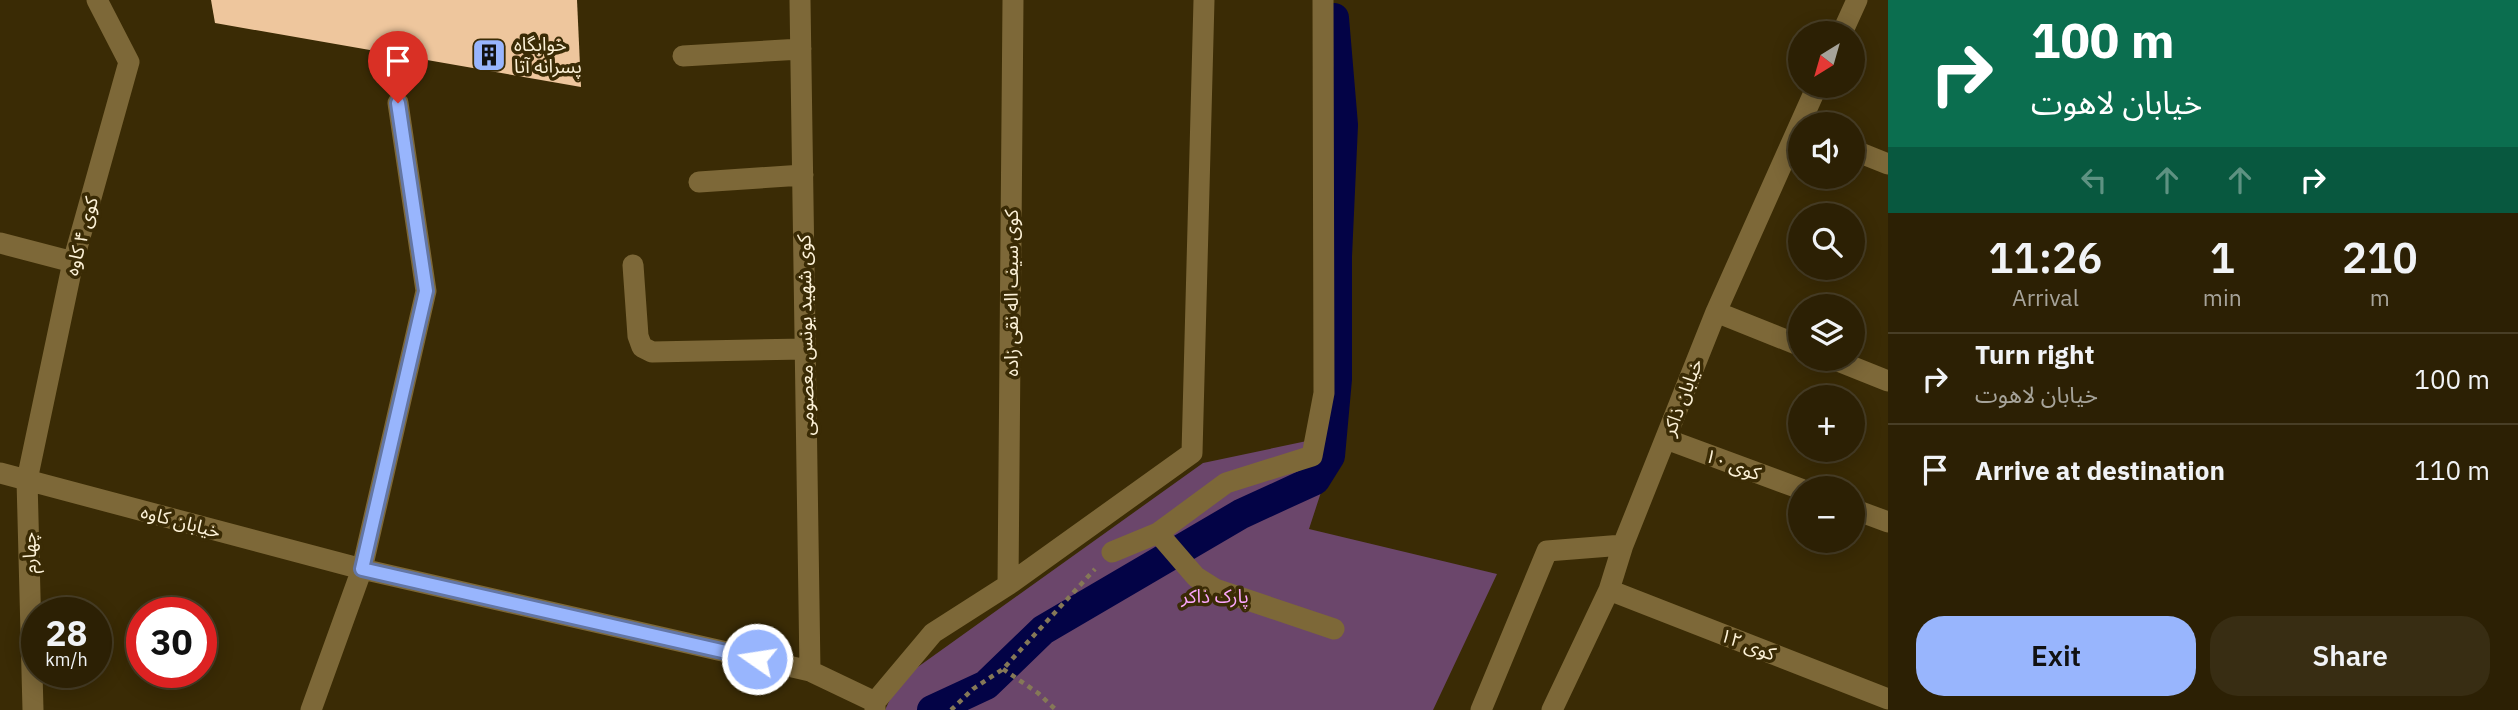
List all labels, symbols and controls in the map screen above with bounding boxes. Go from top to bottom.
text: 100 m [2031,8,2175,71]
north arrow [1788,21,1866,98]
map controls [1788,21,1865,553]
icon: right [1916,28,2007,119]
pin [368,31,428,103]
place label: خوابگاه پسرانه آتا [514,32,582,79]
building icon: خوابگاه پسرانه آتا [470,36,508,74]
icon: arrive [379,42,417,80]
text: خیابان لاهوت [2031,81,2202,123]
button: sound [1788,112,1865,189]
icon: left [2075,161,2113,199]
icon: ahead [2148,161,2186,199]
icon: ahead [2221,161,2259,199]
icon: right [2294,161,2332,199]
street label: کوی ۴ کاوه [59,193,103,278]
button: search [1788,203,1865,280]
street label: کوی سیف اله نقی زاده [999,208,1023,377]
text: 11:26 [1988,230,2103,285]
text: 1 [2210,230,2235,285]
text: 210 [2342,230,2418,285]
street label: کوی شهید یونس معصومی [791,233,819,436]
text: Arrival [2012,282,2079,312]
text: min [2203,282,2242,312]
text: m [2370,282,2390,312]
button: layers [1788,294,1865,371]
text: Turn right [1975,337,2094,371]
street label: خیابان ذاکر [1656,355,1708,440]
icon: right [1916,360,1954,398]
text: 100 m [2414,362,2490,396]
text: خیابان لاهوت [1975,379,2098,409]
button: + [1788,385,1865,462]
street label: کوی ۱۰ [1702,443,1765,486]
icon: arrive [1916,451,1954,489]
text: Arrive at destination [1975,453,2225,487]
text: 110 m [2414,453,2490,487]
button: − [1788,476,1865,553]
street label: خیابان کاوه [139,499,223,543]
street label: چهارم [16,532,45,574]
park label: پارک ذاکر [1180,584,1249,609]
speed limit sign: 30 [126,597,217,688]
text: 28 [45,610,88,656]
button: Exit [1916,616,2196,696]
button: Share [2210,616,2490,696]
position arrow [720,622,794,696]
street label: کوی ۱۲ [1717,622,1780,666]
text: km/h [45,648,88,671]

